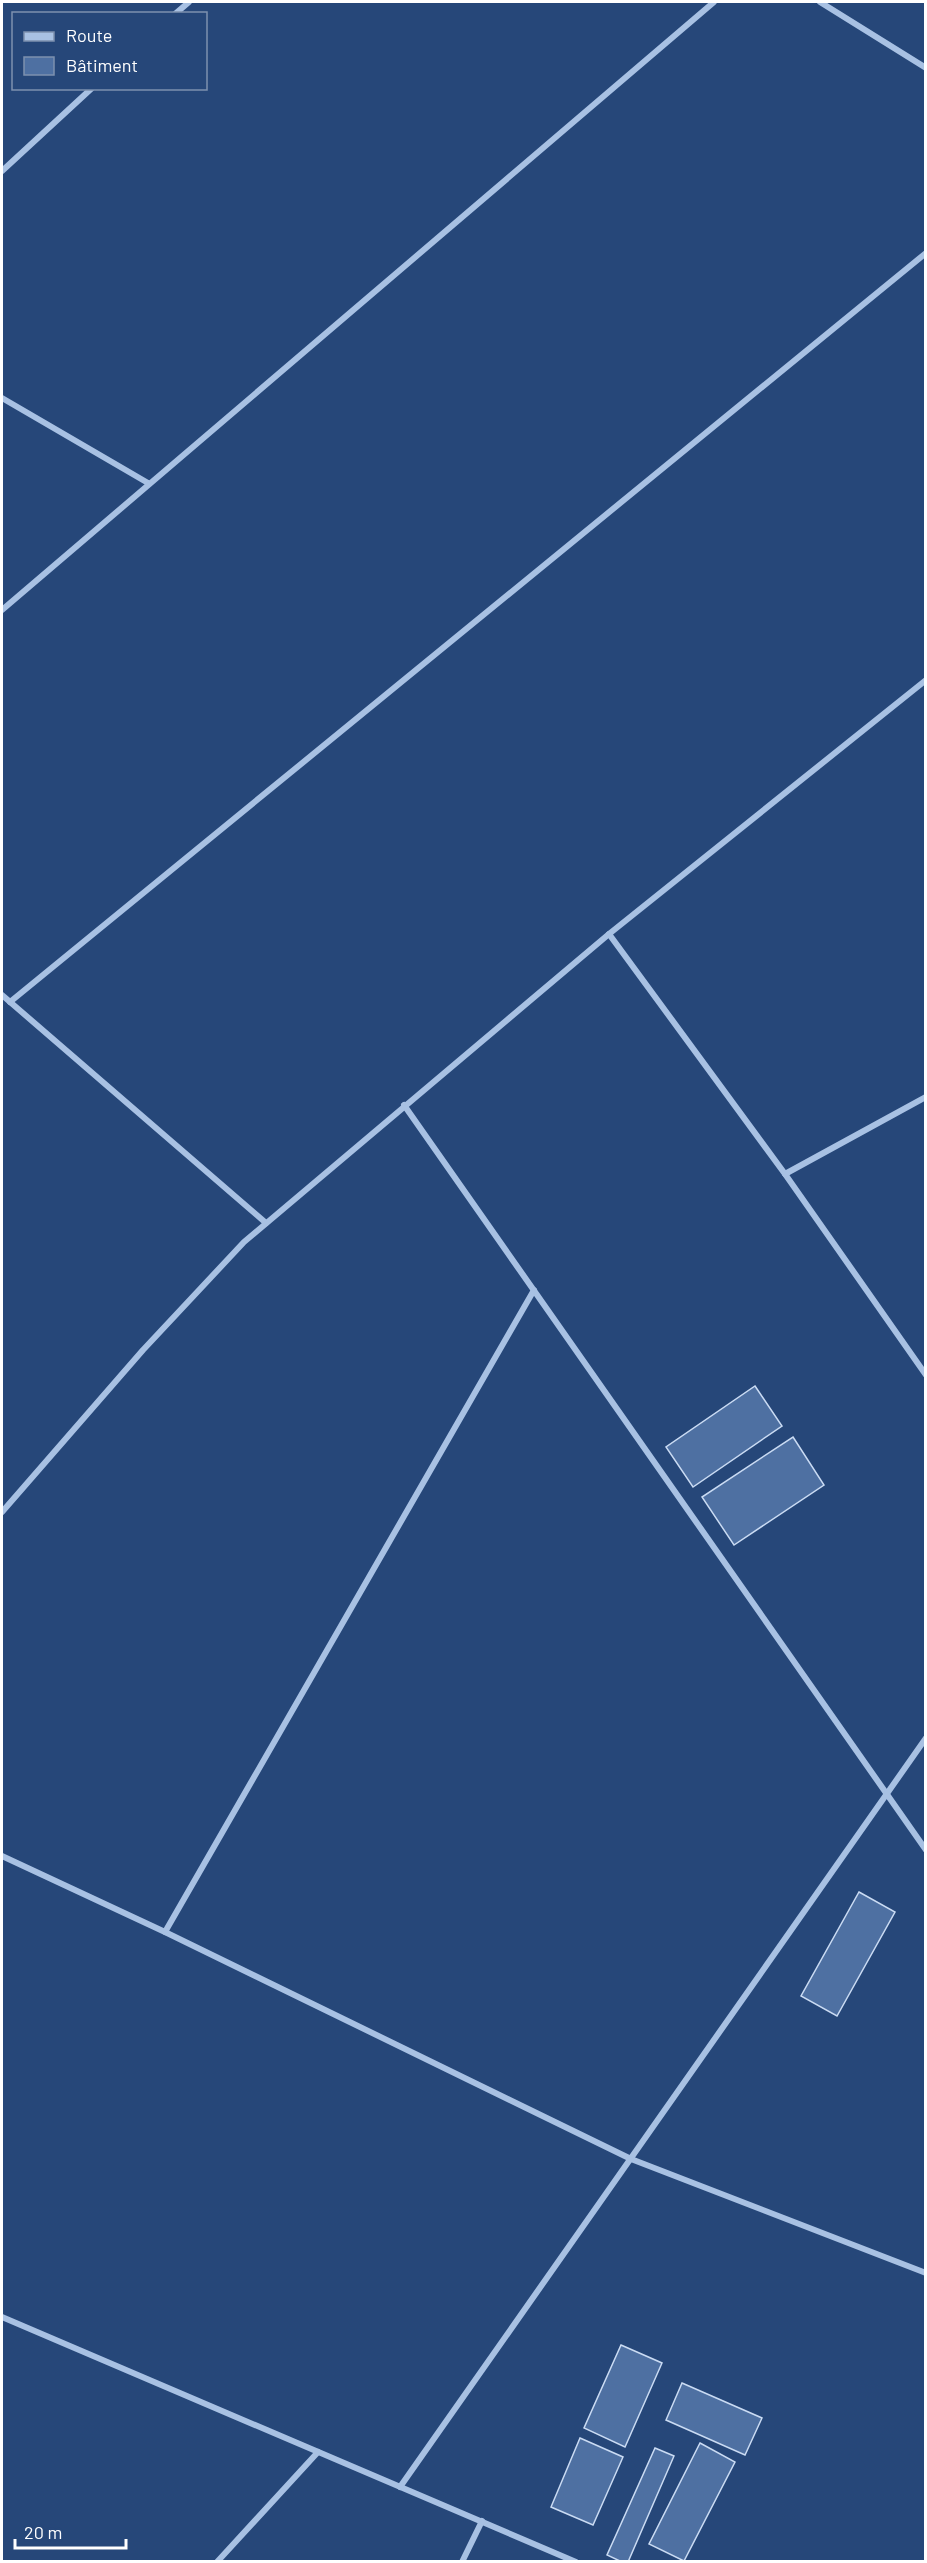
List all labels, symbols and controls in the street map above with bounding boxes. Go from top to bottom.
legend [12,12,207,90]
text: Route [66,24,112,46]
text: Bâtiment [66,54,138,76]
scale bar [15,2512,126,2550]
text: 20 m [24,2521,62,2543]

